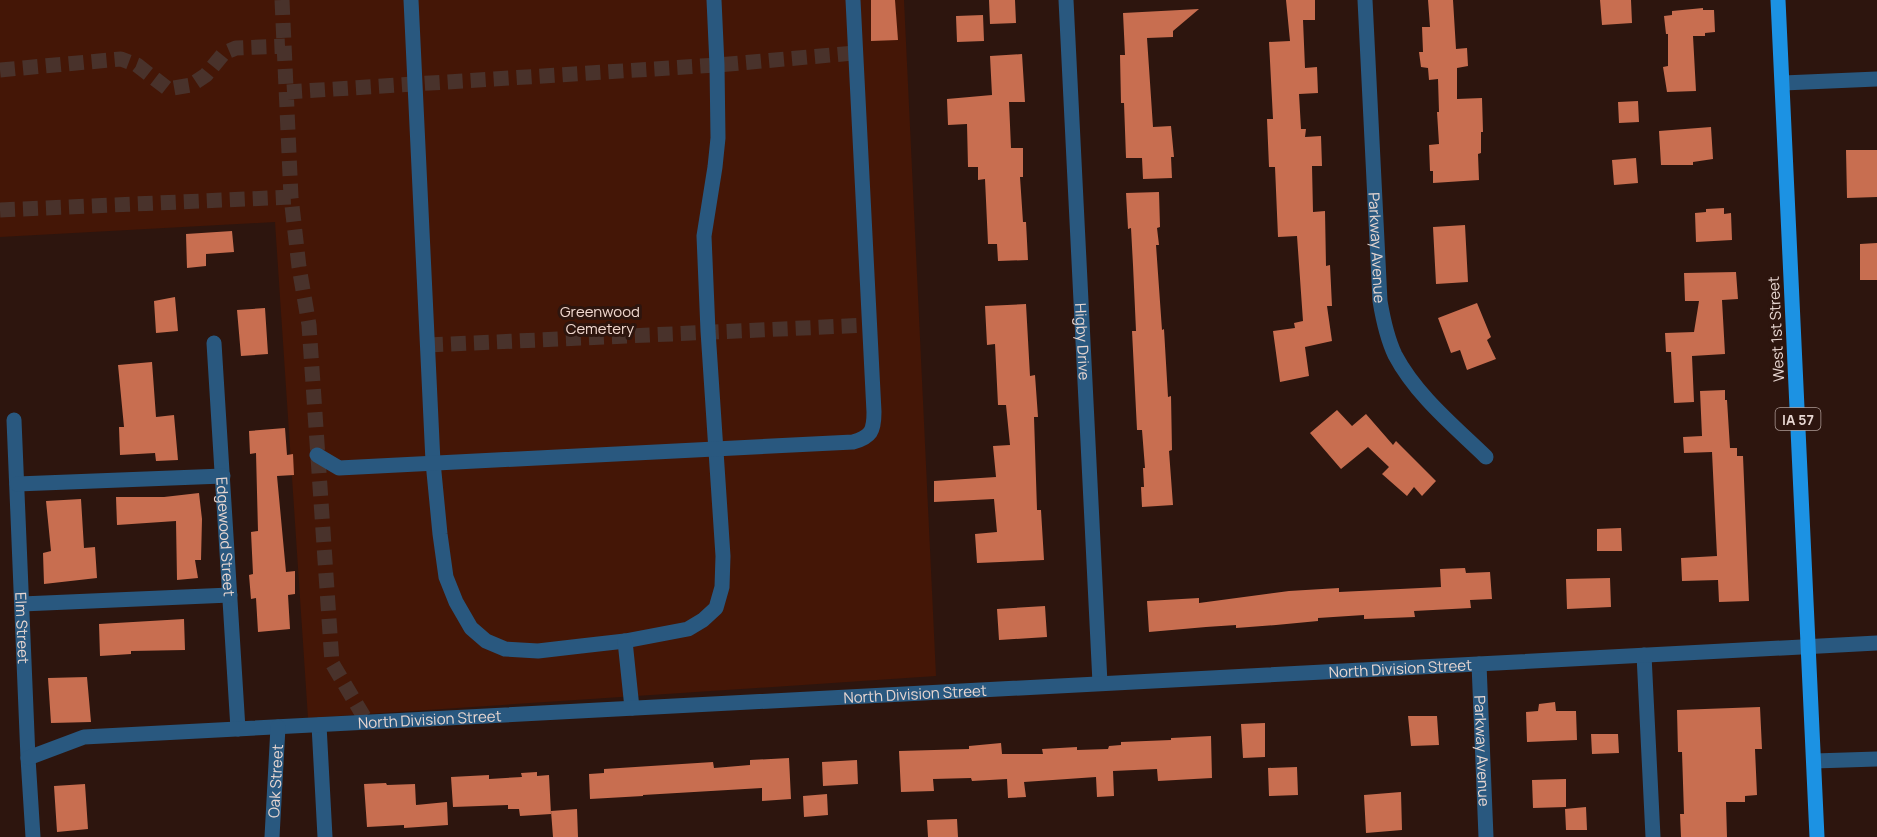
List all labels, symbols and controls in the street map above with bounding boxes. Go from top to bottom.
street label: Parkway Avenue [1364,192,1391,304]
street label: West 1st Street [1763,276,1789,382]
park label: Greenwood Cemetery [560,301,640,339]
street label: Higby Drive [1071,302,1095,381]
road number: IA 57 [1776,408,1820,430]
street label: Edgewood Street [212,476,240,597]
street label: Elm Street [11,591,35,664]
street label: North Division Street [1328,654,1473,682]
street label: North Division Street [843,679,987,708]
street label: Parkway Avenue [1470,695,1495,807]
street label: North Division Street [357,705,502,733]
street label: Oak Street [263,744,288,818]

